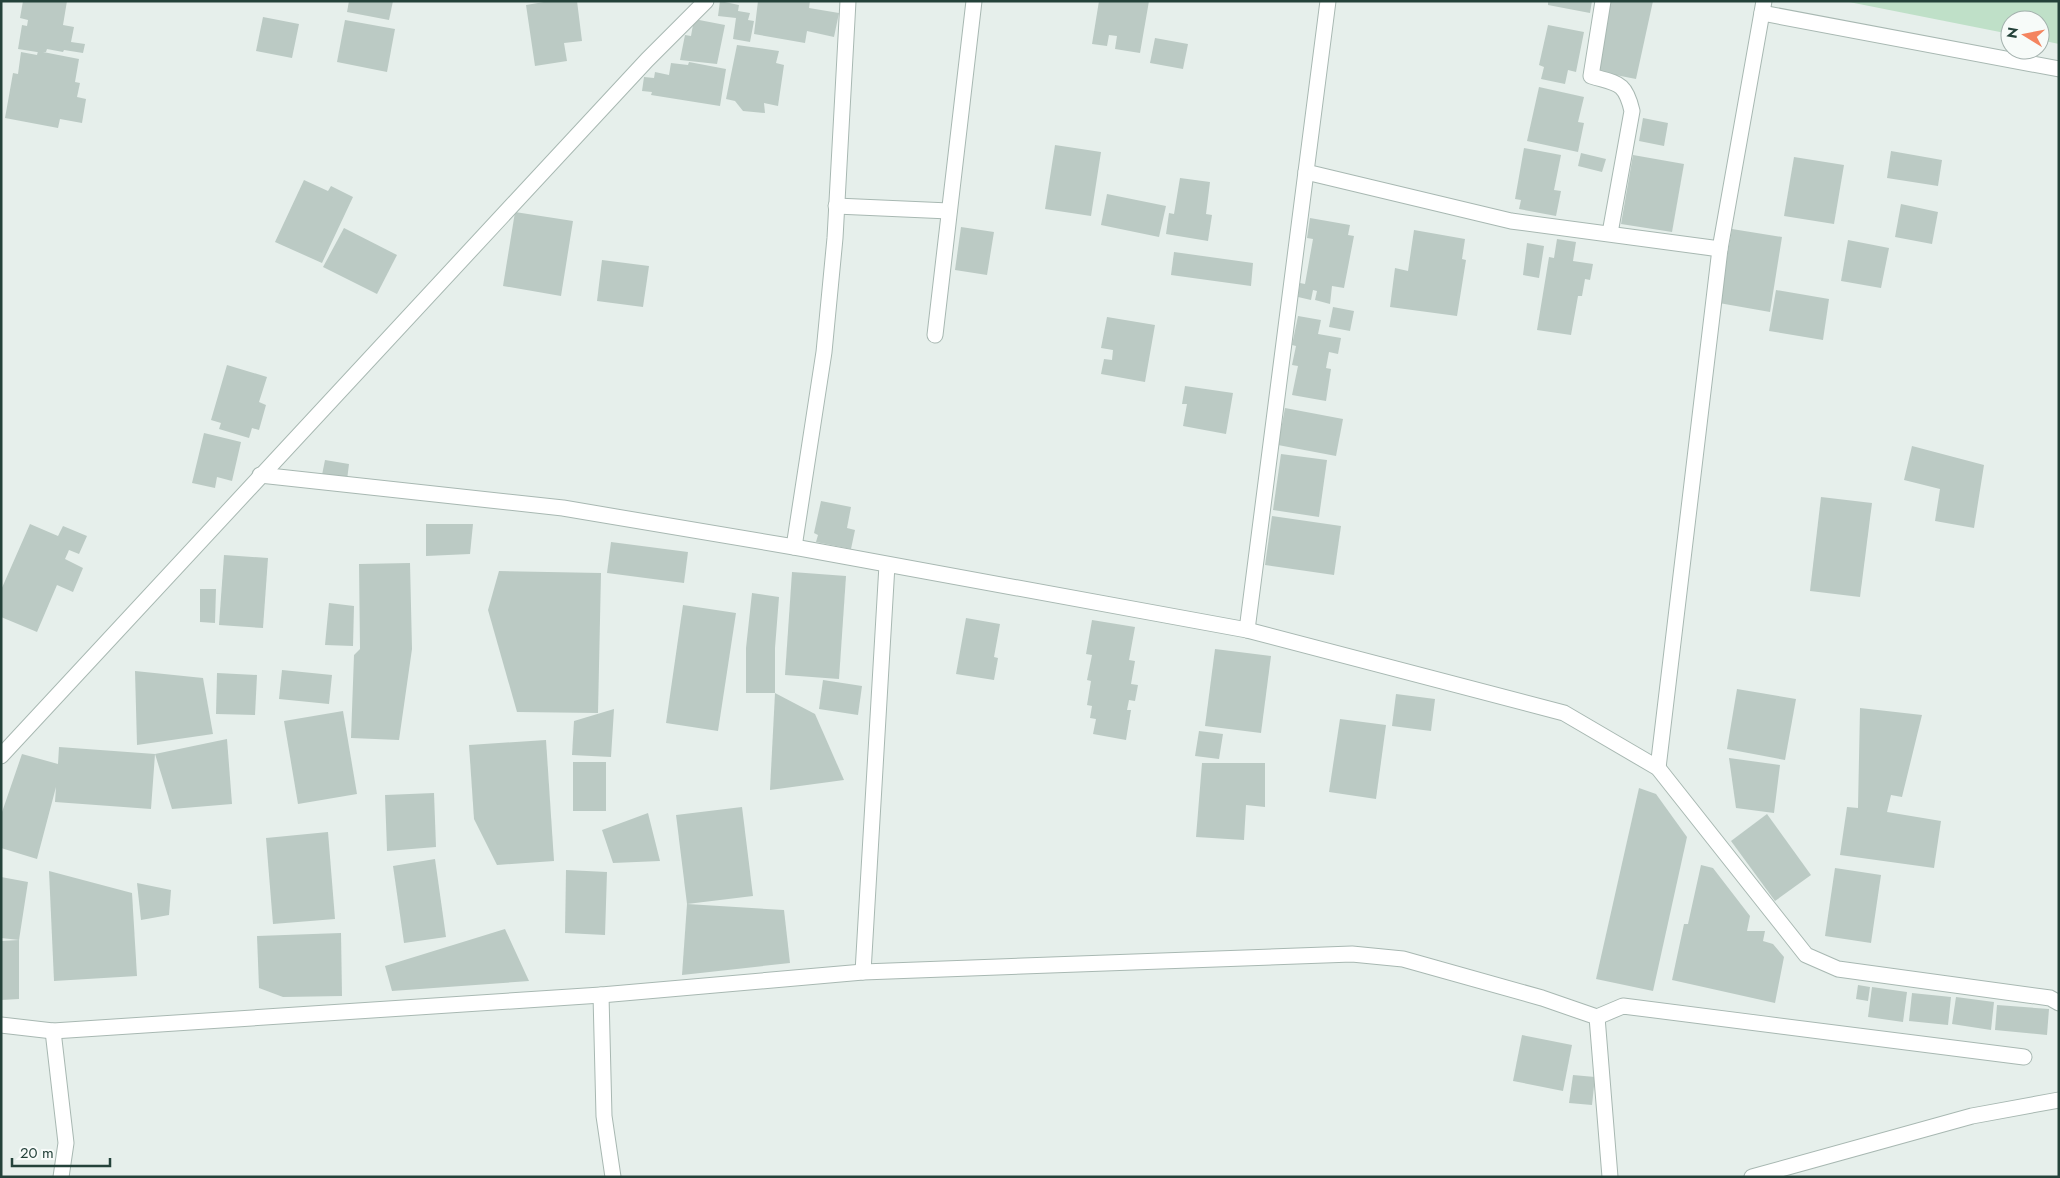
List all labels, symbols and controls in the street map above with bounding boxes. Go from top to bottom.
north arrow [2000,10,2050,60]
text: N [2001,26,2023,40]
scale bar [12,1136,110,1168]
text: 20 m [20,1142,54,1164]

